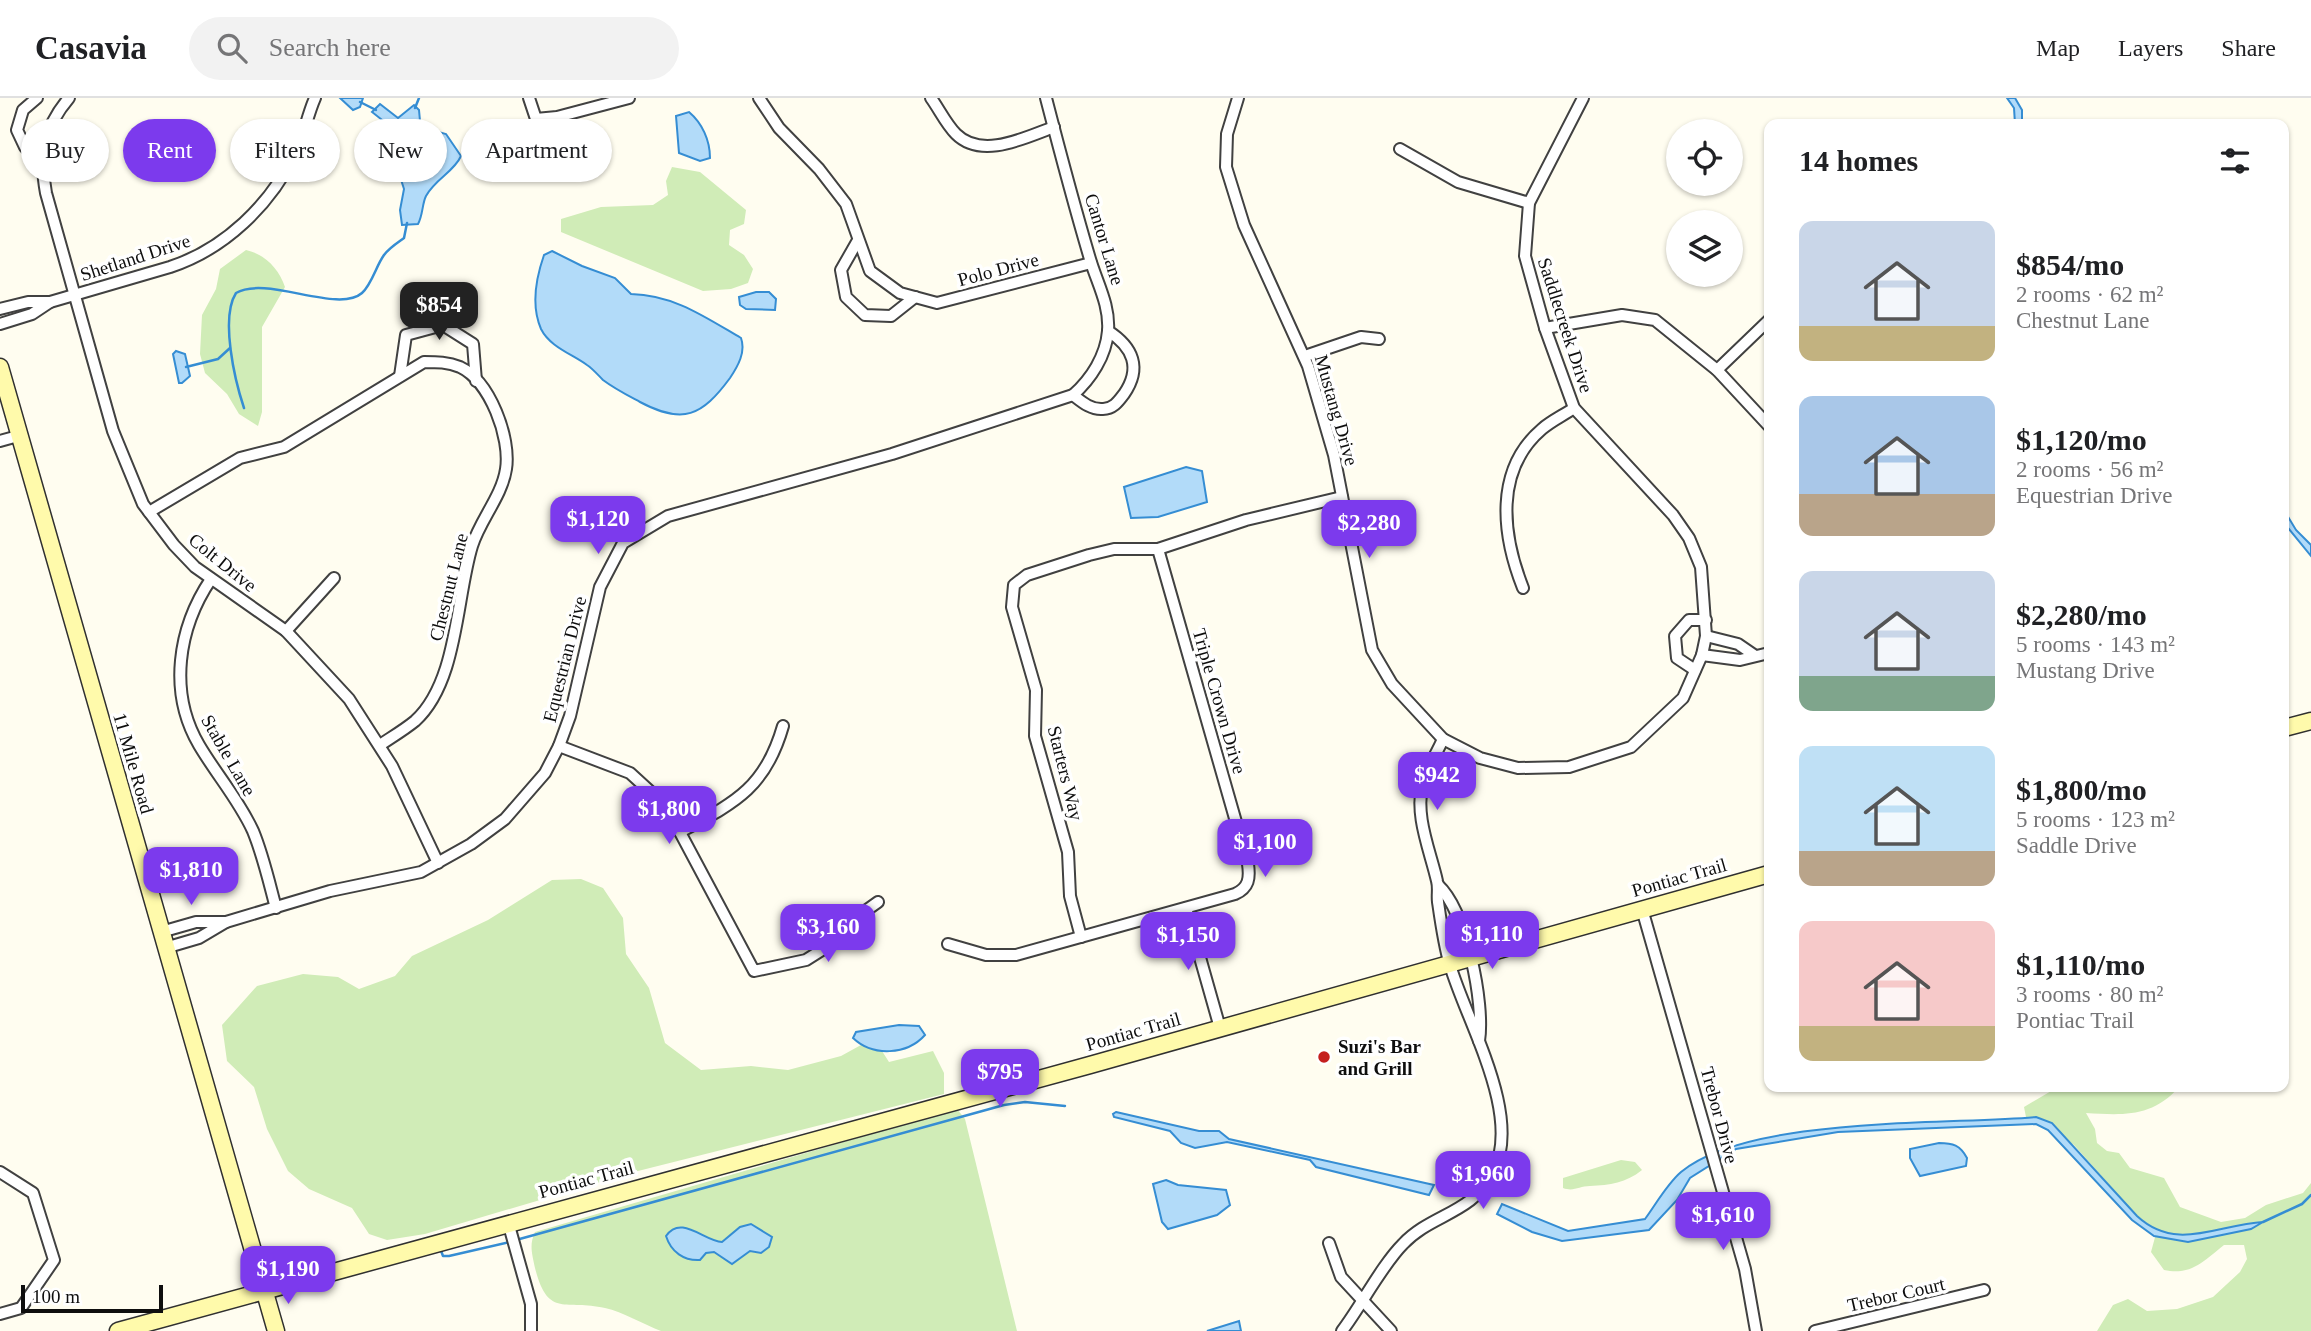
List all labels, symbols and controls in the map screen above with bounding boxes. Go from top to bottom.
search box [189,17,679,80]
icon: search [213,29,251,67]
text: Casavia [35,30,147,66]
text: Search here [269,33,391,62]
text: Map [2036,35,2080,61]
text: Layers [2118,35,2183,61]
text: Share [2221,35,2276,61]
chip: Buy [21,119,109,182]
chip: Rent [123,119,216,182]
chip: Filters [230,119,340,182]
chip: New [354,119,447,182]
chip: Apartment [461,119,612,182]
map controls [1666,119,1743,287]
button: locate [1666,119,1743,196]
icon: filters [2216,142,2254,180]
text: 14 homes [1799,144,1918,177]
street label: Cantor Lane [1081,191,1128,287]
button: layers [1666,210,1743,287]
street label: Shetland Drive [77,230,193,285]
text: $854/mo [2016,248,2124,281]
street label: Polo Drive [955,249,1041,290]
icon: home [1855,249,1939,333]
street label: Saddlecreek Drive [1534,255,1597,395]
pin: $854 [398,282,480,342]
text: 2 rooms · 62 m² [2016,282,2163,307]
text: $854 [416,292,462,317]
text: Chestnut Lane [2016,308,2150,333]
street label: Mustang Drive [1311,352,1362,468]
text: $1,120/mo [2016,423,2147,456]
icon: home [1855,424,1939,508]
text: 2 rooms · 56 m² [2016,457,2163,482]
text: Equestrian Drive [2016,483,2172,508]
pin: $1,120 [541,496,655,556]
pin: $2,280 [1312,500,1426,560]
text: $1,120 [566,506,630,531]
text: $2,280 [1337,510,1401,535]
street label: Colt Drive [185,529,261,596]
street label: Chestnut Lane [425,531,472,643]
street label: Equestrian Drive [539,594,590,724]
text: $2,280/mo [2016,598,2147,631]
icon: home [1855,599,1939,683]
street label: Triple Crown Drive [1189,626,1250,776]
text: 5 rooms · 143 m² [2016,632,2175,657]
text: Mustang Drive [2016,658,2155,683]
street label: 11 Mile Road [109,710,158,816]
street label: Stable Lane [197,711,260,800]
street label: Starters Way [1044,724,1088,823]
pin: $942 [1396,752,1478,812]
text: $942 [1414,762,1460,787]
text: $1,800/mo [2016,773,2147,806]
icon: home [1855,774,1939,858]
pin: $1,800 [612,786,726,846]
text: $1,800 [637,796,701,821]
text: 5 rooms · 123 m² [2016,807,2175,832]
pin: $1,100 [1208,820,1322,879]
text: $1,100 [1233,829,1297,854]
text: Saddle Drive [2016,833,2137,858]
pin: $1,810 [134,848,248,907]
street label: Pontiac Trail [1629,854,1729,901]
text: $1,810 [159,857,223,882]
pin: $3,160 [771,904,885,964]
pin: $1,150 [1131,912,1245,972]
pin: $1,110 [1435,912,1549,971]
text: $3,160 [796,914,860,939]
text: $1,110 [1461,921,1523,946]
text: $1,150 [1156,922,1220,947]
text: $1,110/mo [2016,948,2145,981]
icon: home [1855,949,1939,1033]
text: 3 rooms · 80 m² [2016,982,2163,1007]
street label: Pontiac Trail [1083,1008,1183,1055]
text: Pontiac Trail [2016,1008,2134,1033]
place label: Suzi's Bar and Grill [1338,1036,1421,1079]
pin: $795 [959,1049,1041,1109]
marker: Suzi's Bar and Grill [1316,1049,1332,1065]
text: $795 [977,1059,1023,1084]
street label: Trebor Drive [1697,1065,1742,1166]
pin: $1,960 [1426,1152,1540,1211]
street label: Pontiac Trail [536,1157,636,1202]
text: $1,960 [1451,1161,1515,1186]
pin: $1,610 [1666,1192,1780,1252]
text: $1,610 [1691,1202,1755,1227]
pin: $1,190 [231,1246,345,1306]
text: $1,190 [256,1256,320,1281]
street label: Trebor Court [1845,1273,1947,1316]
scale bar [21,1282,163,1314]
text: 100 m [32,1286,80,1307]

